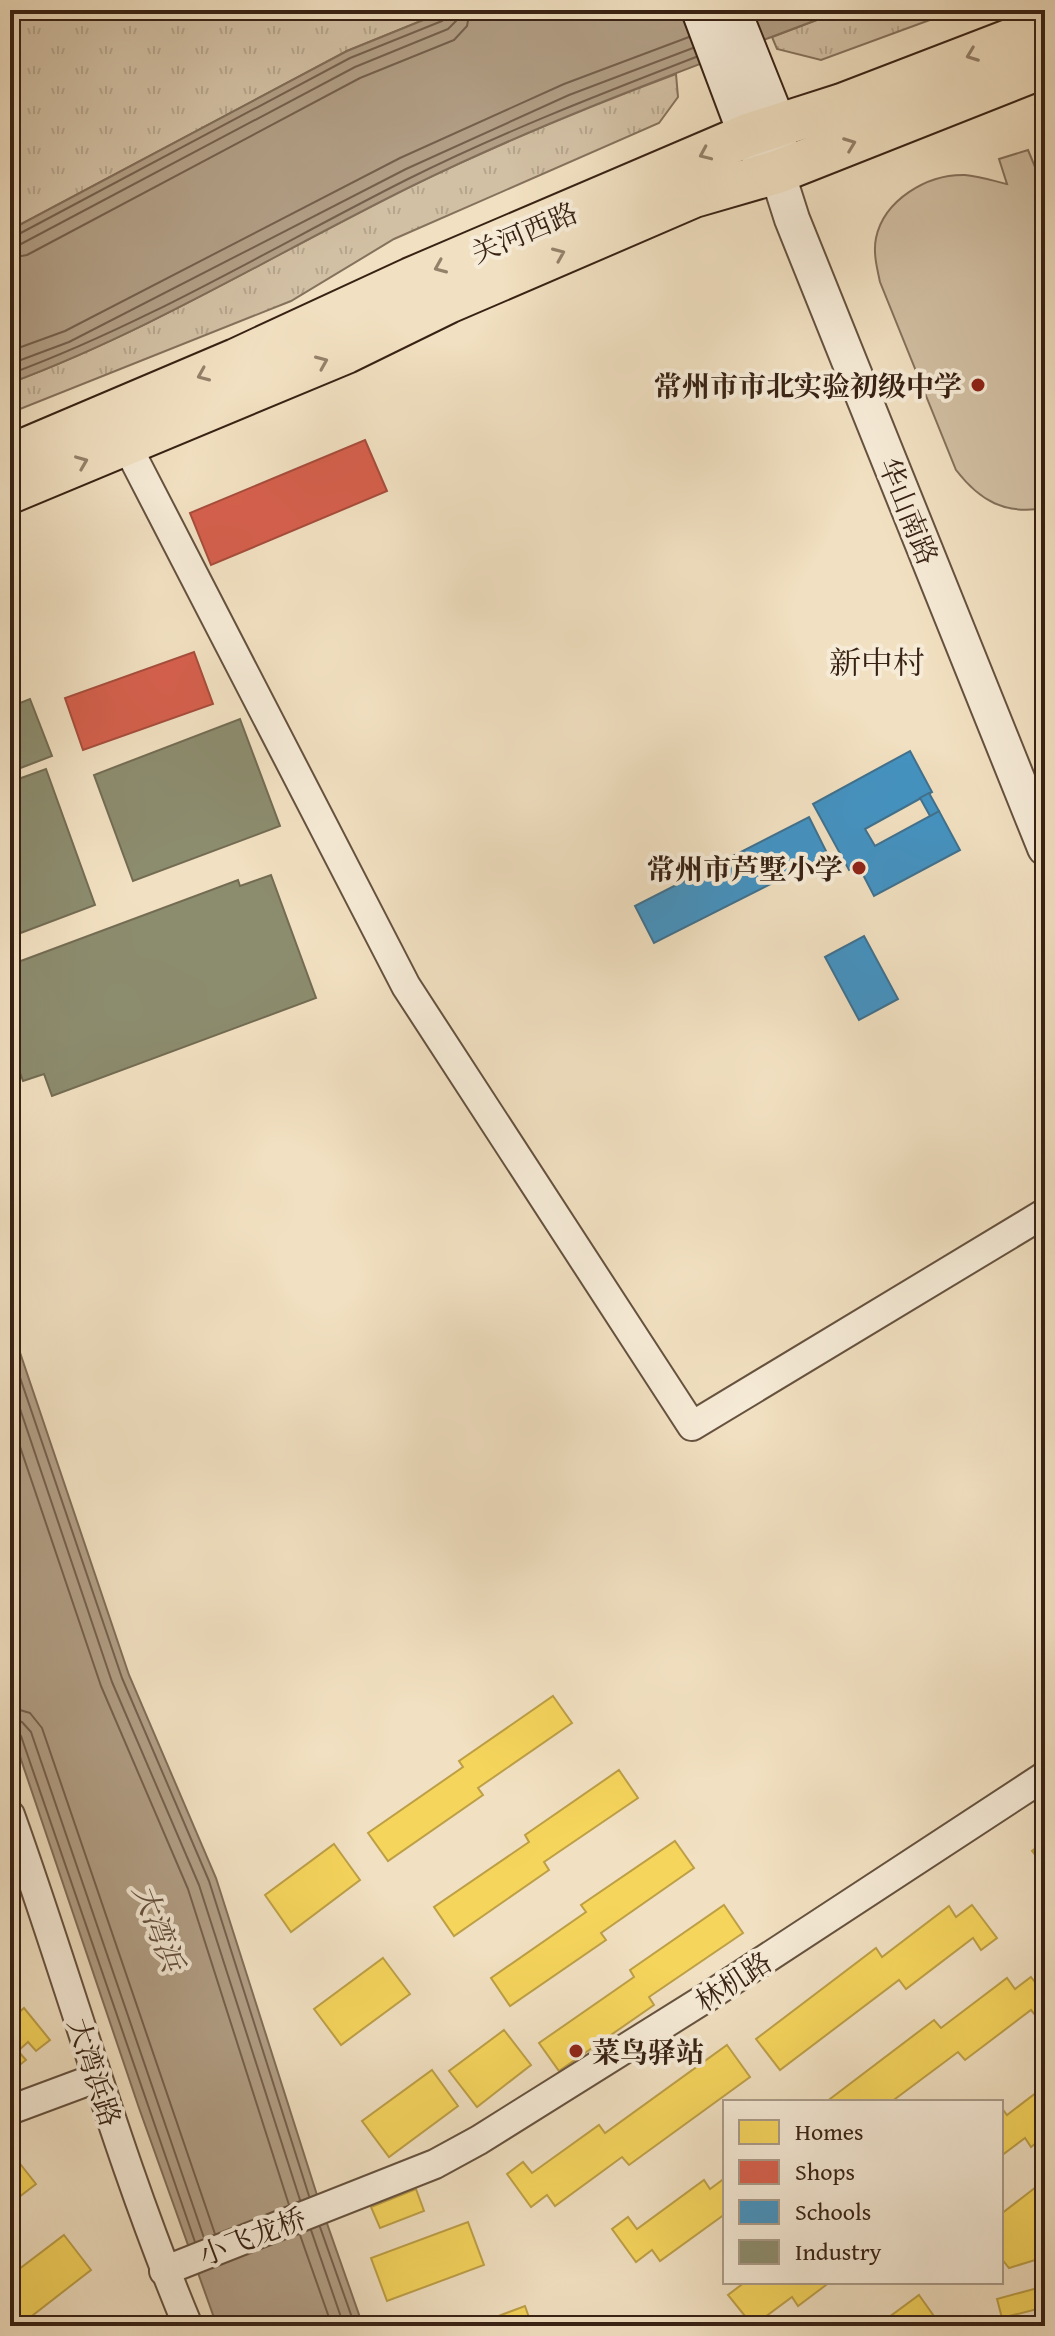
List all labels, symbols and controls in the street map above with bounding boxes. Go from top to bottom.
one-way arrow [966,45,980,62]
one-way arrow [842,137,856,154]
one-way arrow [699,145,713,161]
street label: 关河西路 [464,191,584,273]
one-way arrow [551,248,565,264]
one-way arrow [434,258,448,274]
one-way arrow [314,356,328,372]
one-way arrow [197,365,211,381]
place label: 常州市市北实验初级中学 [654,365,962,406]
marker: 常州市市北实验初级中学 [969,376,987,394]
street label: 华山南路 [869,451,949,571]
one-way arrow [74,455,88,472]
district label: 新中村 [829,639,925,686]
place label: 常州市芦墅小学 [647,848,843,889]
marker: 常州市芦墅小学 [850,859,868,877]
water label: 大湾浜 [122,1877,196,1979]
street label: 林机路 [687,1941,779,2021]
street label: 大湾浜路 [58,2012,132,2132]
place label: 菜鸟驿站 [592,2031,704,2072]
marker: 菜鸟驿站 [567,2042,585,2060]
legend [723,2100,1003,2284]
text: Homes [795,2114,864,2149]
text: Shops [795,2154,855,2189]
text: Schools [795,2194,871,2229]
street label: 小飞龙桥 [192,2197,312,2275]
text: Industry [795,2234,882,2269]

